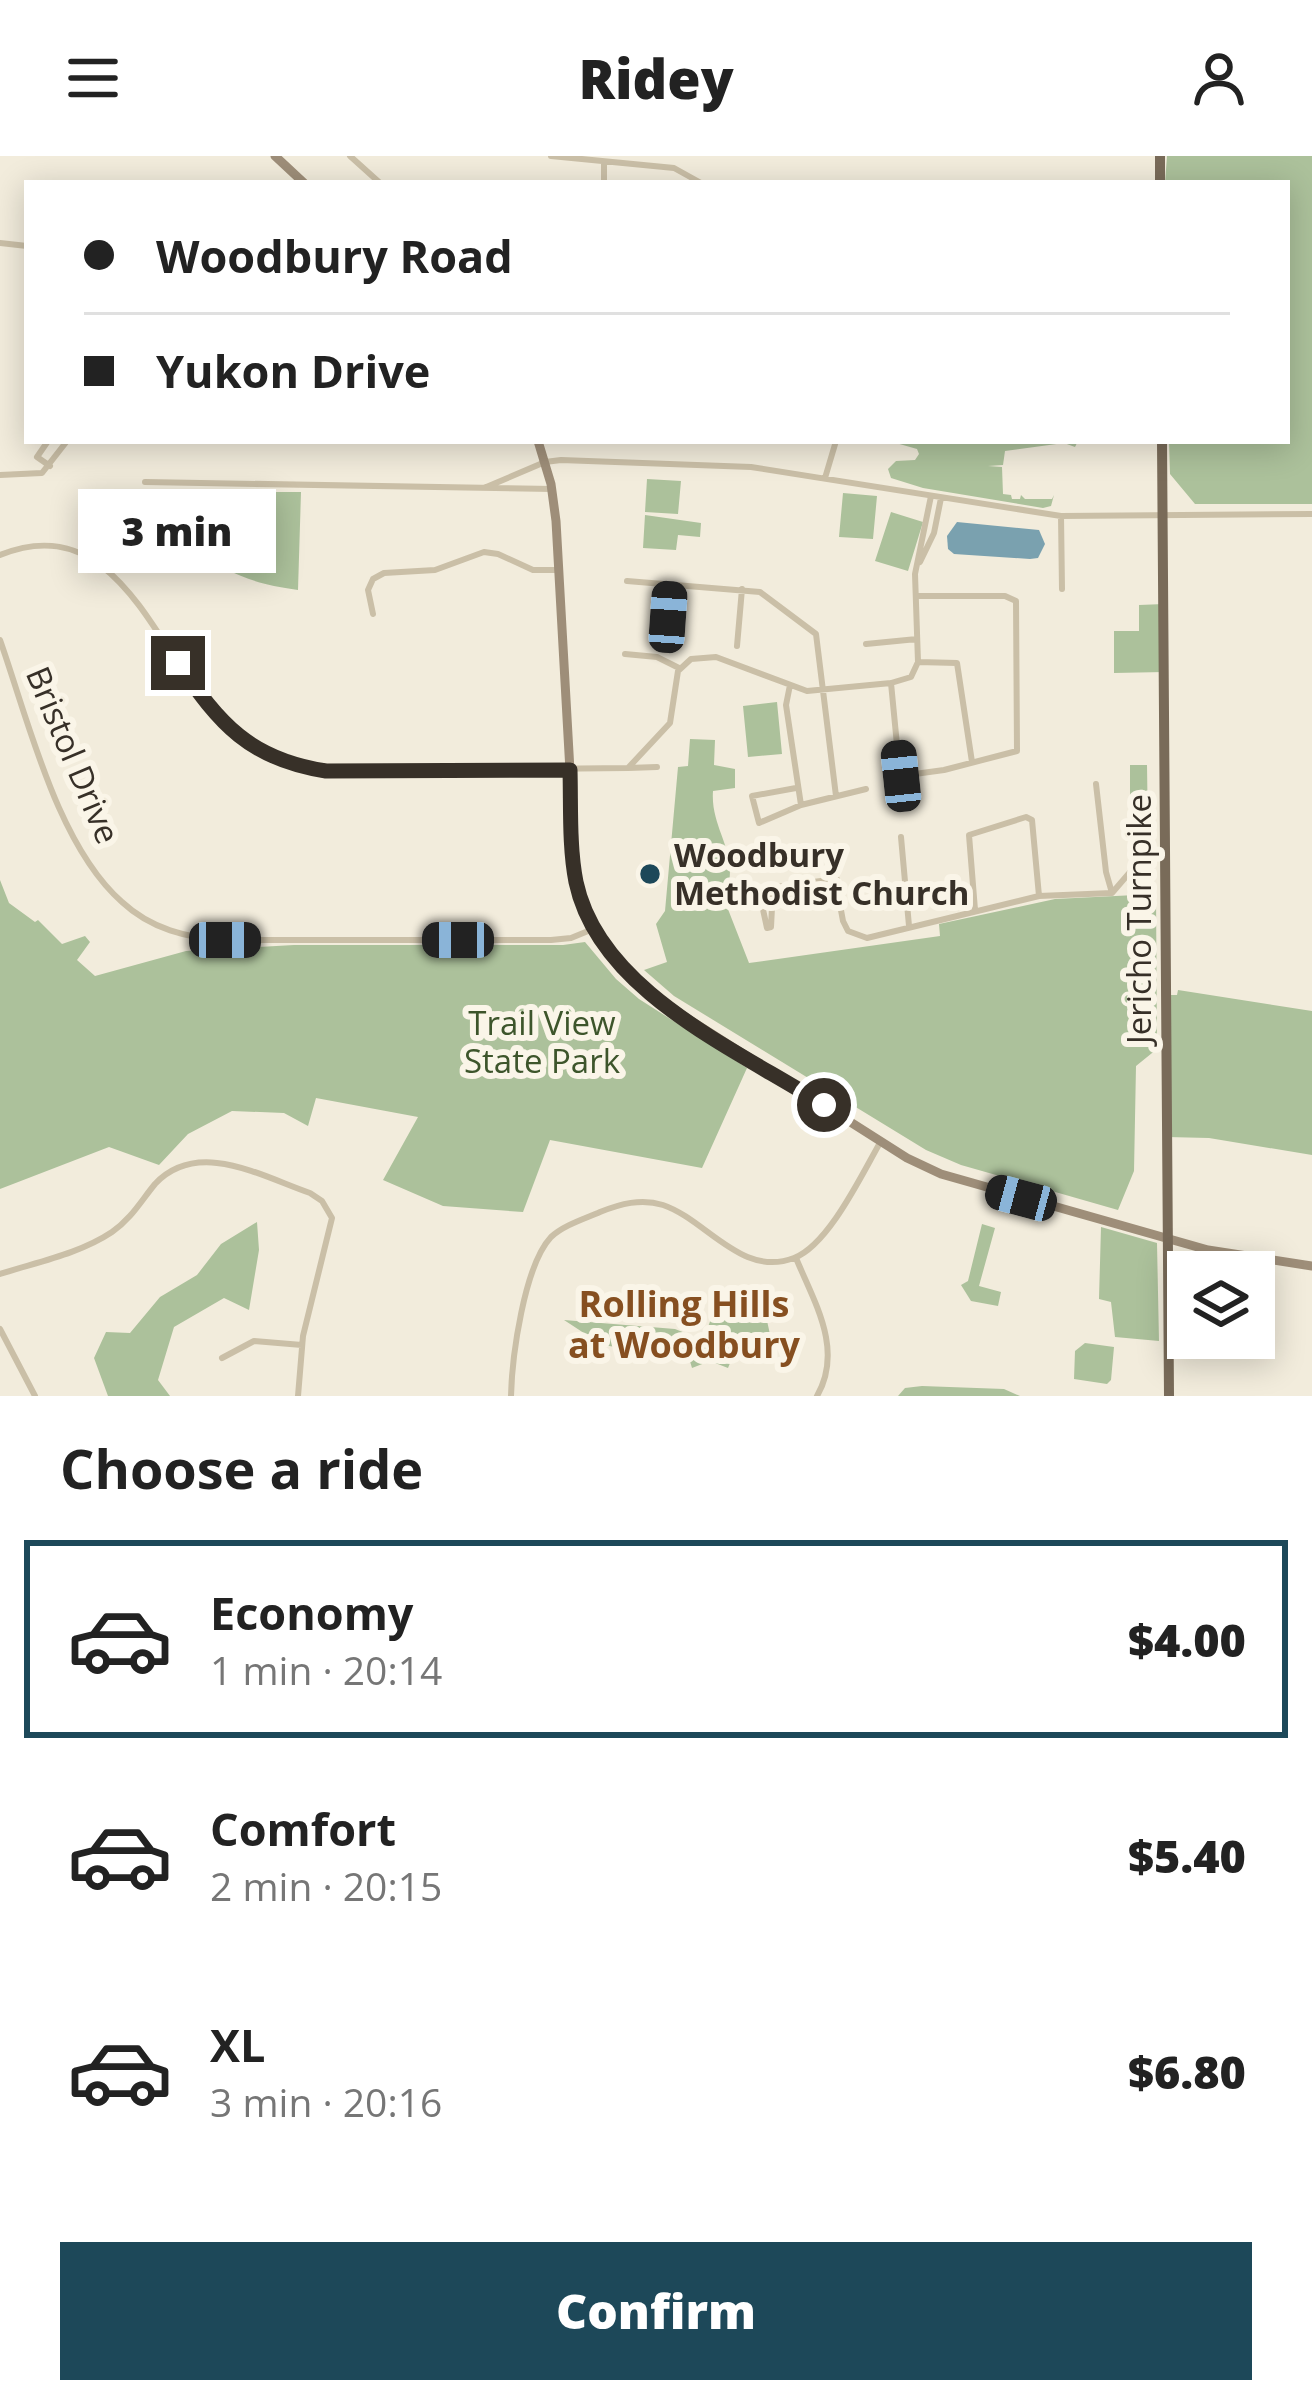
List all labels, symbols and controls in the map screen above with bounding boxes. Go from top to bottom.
text: Ridey [578,41,734,115]
icon: menu [60,45,126,111]
icon: person [1186,45,1252,111]
text: Woodbury Road [156,225,513,286]
text: Yukon Drive [156,340,430,401]
callout: 3 min [79,489,277,573]
text: 3 min [122,504,232,557]
car [648,580,688,654]
route end [151,636,205,690]
street label: Bristol Drive [16,659,131,850]
car [879,738,923,814]
street label: Jericho Turnpike [1116,794,1161,1047]
place label: Woodbury Methodist Church [674,832,969,915]
marker: Woodbury Methodist Church [637,861,663,887]
car [189,922,261,958]
car [422,922,494,958]
park label: Trail View State Park [464,1000,621,1083]
route start [797,1078,851,1132]
car [982,1171,1060,1225]
map controls [1167,1251,1275,1359]
button: layers [1167,1251,1275,1359]
district label: Rolling Hills at Woodbury [568,1279,801,1369]
text: Choose a ride [60,1431,423,1505]
text: Economy [210,1582,413,1643]
icon: car [66,1585,174,1693]
text: $4.00 [1128,1609,1246,1670]
text: 1 min · 20:14 [210,1643,442,1696]
text: Comfort [210,1798,396,1859]
icon: car [66,1801,174,1909]
text: $5.40 [1128,1825,1246,1886]
text: 2 min · 20:15 [210,1859,442,1912]
text: XL [210,2014,265,2075]
icon: car [66,2017,174,2125]
text: $6.80 [1128,2041,1246,2102]
text: 3 min · 20:16 [210,2075,442,2128]
button: Confirm [60,2242,1252,2380]

